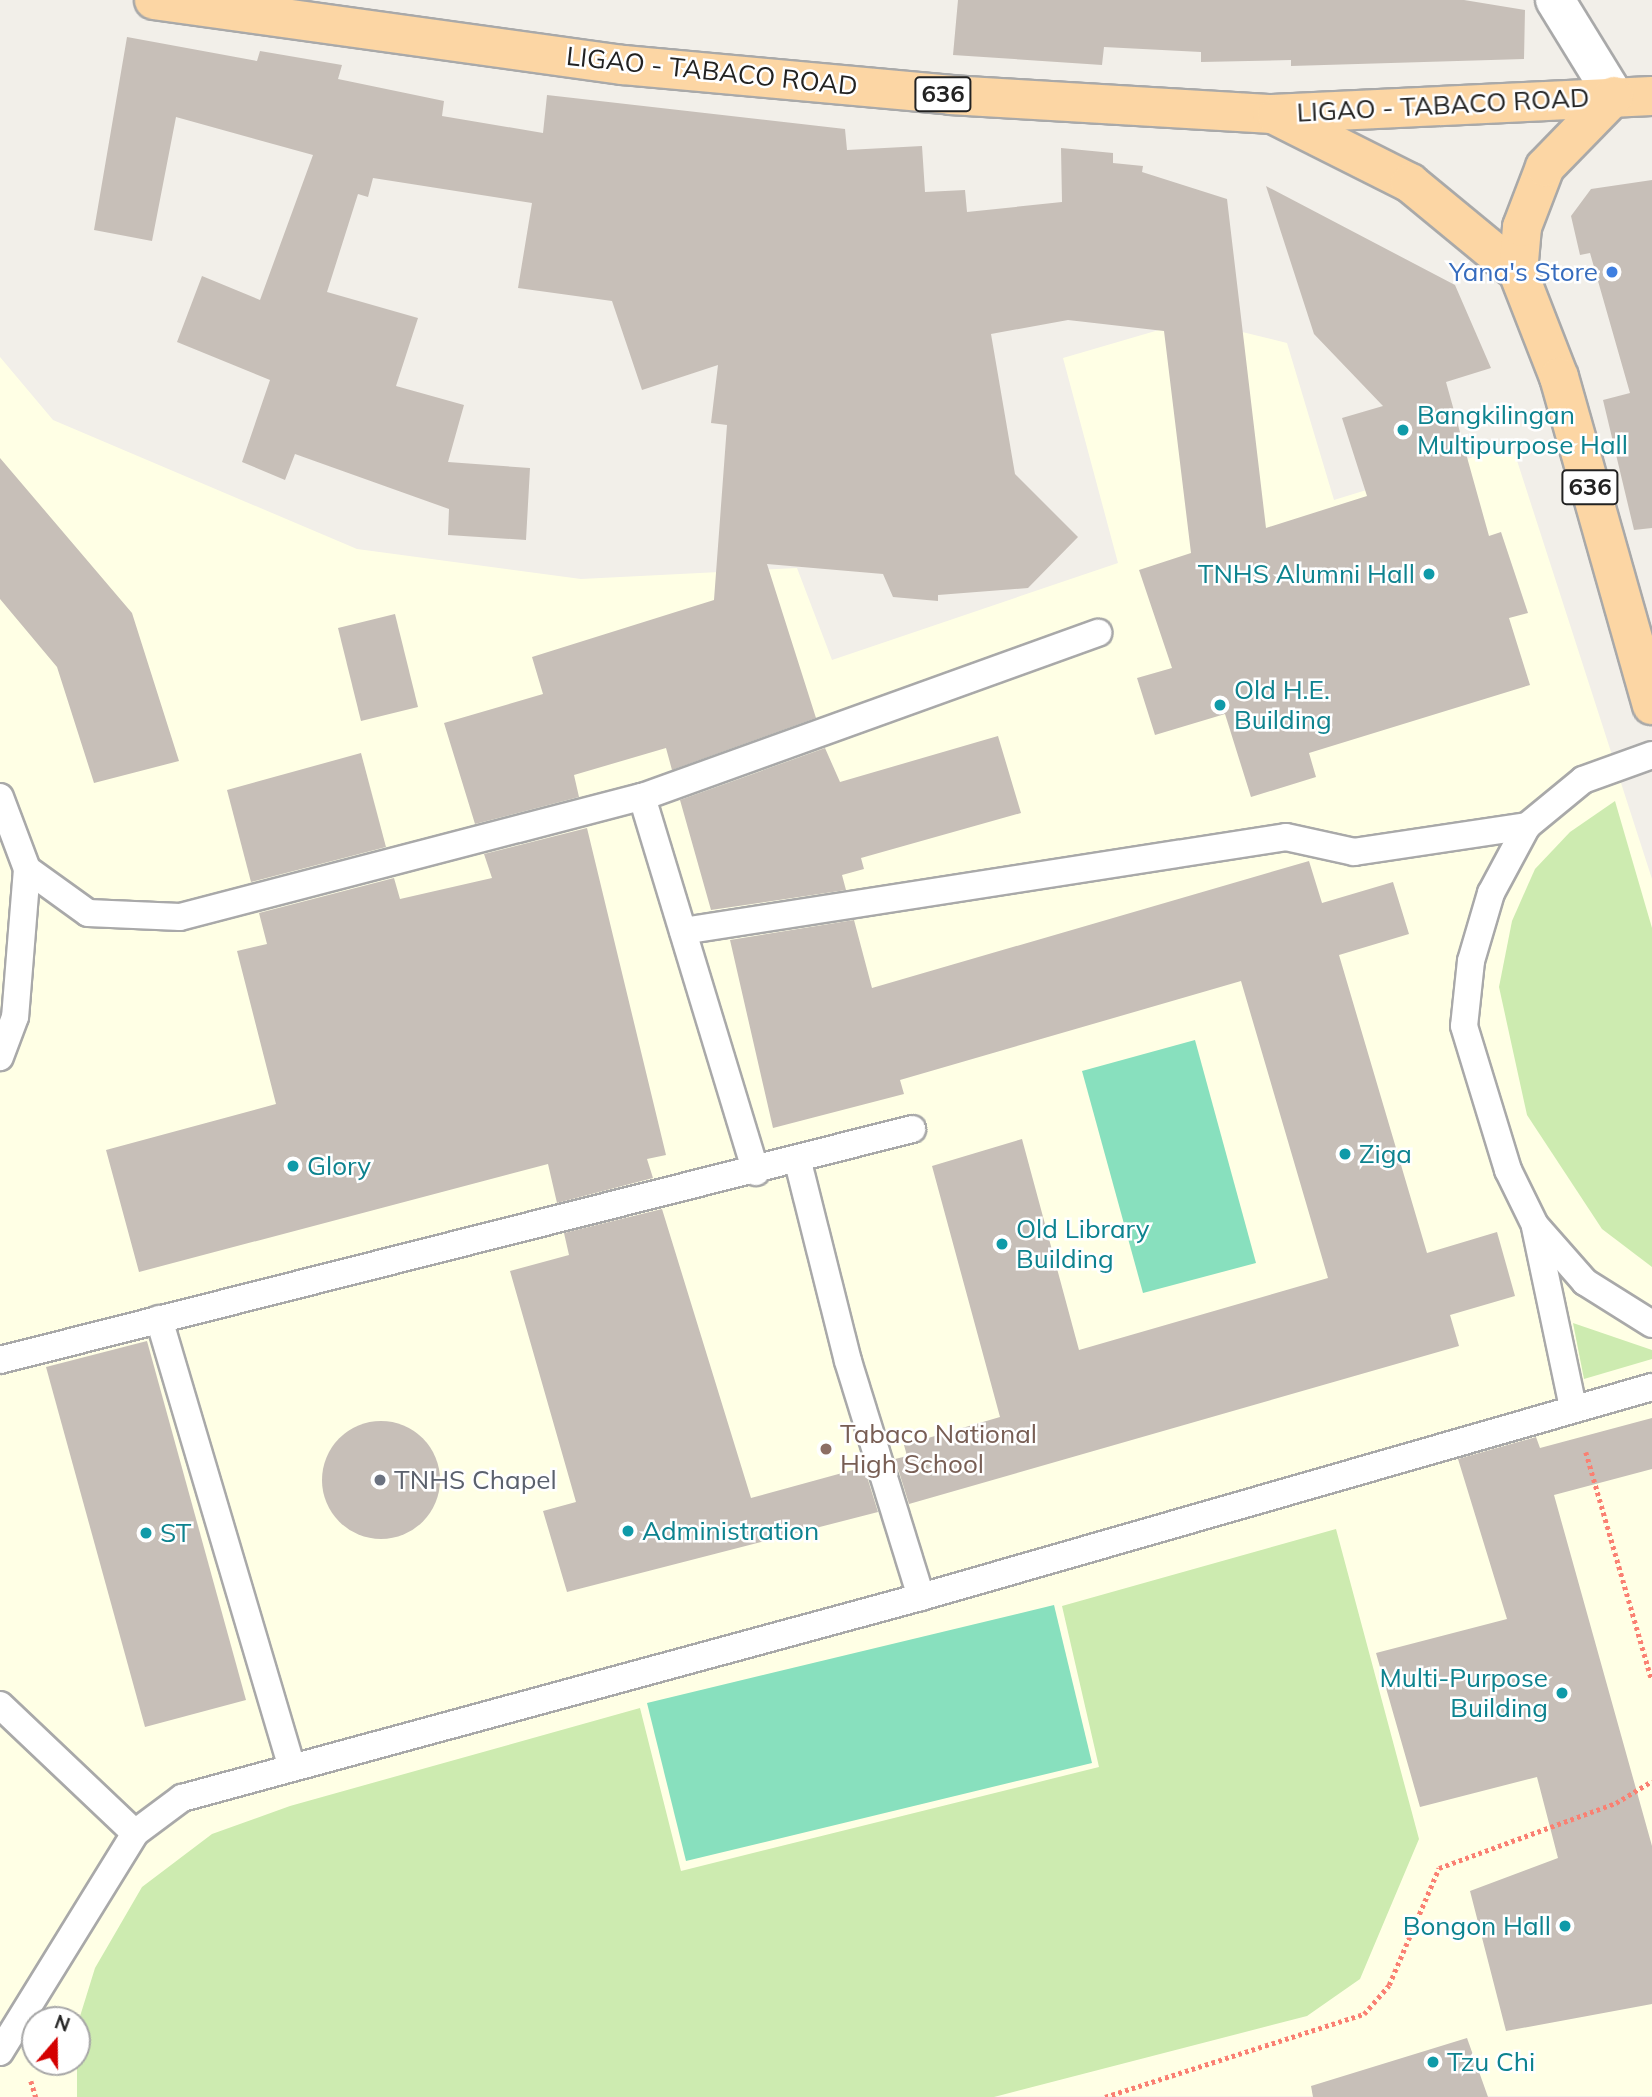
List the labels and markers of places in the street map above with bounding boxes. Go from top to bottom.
place label: Yana's Store [1449,256,1598,288]
marker: Yana's Store [1604,264,1620,280]
place label: Bangkilingan Multipurpose Hall [1417,399,1628,460]
marker: Bangkilingan Multipurpose Hall [1395,422,1411,438]
place label: TNHS Alumni Hall [1198,558,1415,590]
marker: TNHS Alumni Hall [1421,566,1437,582]
place label: Old H.E. Building [1234,674,1332,736]
marker: Old H.E. Building [1212,697,1228,713]
place label: Ziga [1359,1138,1412,1170]
marker: Ziga [1337,1146,1353,1162]
place label: Glory [307,1150,371,1182]
marker: Glory [285,1158,301,1174]
place label: Old Library Building [1016,1213,1150,1274]
marker: Old Library Building [994,1236,1010,1252]
place label: Tabaco National High School [840,1418,1037,1480]
marker: Tabaco National High School [818,1441,834,1457]
place label: TNHS Chapel [394,1464,557,1496]
marker: TNHS Chapel [372,1472,388,1488]
place label: Administration [642,1515,819,1547]
place label: ST [160,1517,192,1549]
marker: Administration [620,1523,636,1539]
marker: ST [138,1525,154,1541]
place label: Multi-Purpose Building [1379,1662,1548,1724]
marker: Multi-Purpose Building [1554,1685,1570,1701]
place label: Bongon Hall [1403,1910,1551,1942]
marker: Bongon Hall [1557,1918,1573,1934]
place label: Tzu Chi [1447,2046,1535,2078]
marker: Tzu Chi [1425,2054,1441,2070]

